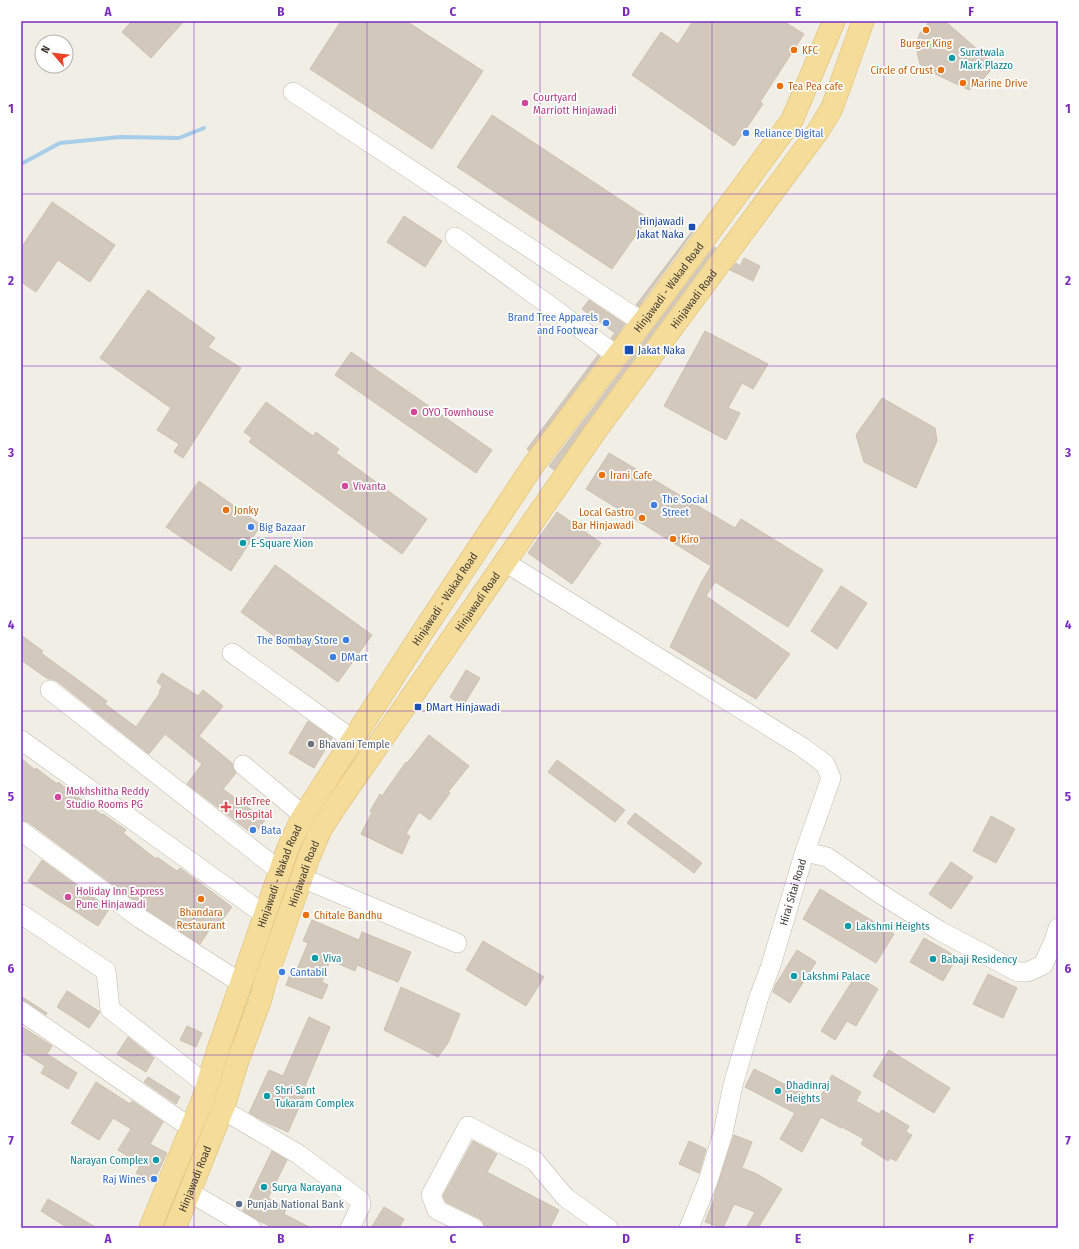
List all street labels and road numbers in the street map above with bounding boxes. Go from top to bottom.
street label: Hinjawadi - Wakad Road [631,240,707,335]
street label: Hinjawadi Road [668,267,720,331]
street label: Hinjawadi - Wakad Road [410,550,480,648]
street label: Hinjawadi Road [453,570,503,635]
street label: Hinjawadi - Wakad Road [255,823,305,930]
street label: Hinjawadi Road [286,839,322,909]
street label: Hirai Sitai Road [777,857,809,927]
street label: Hinjawadi Road [176,1144,214,1214]

